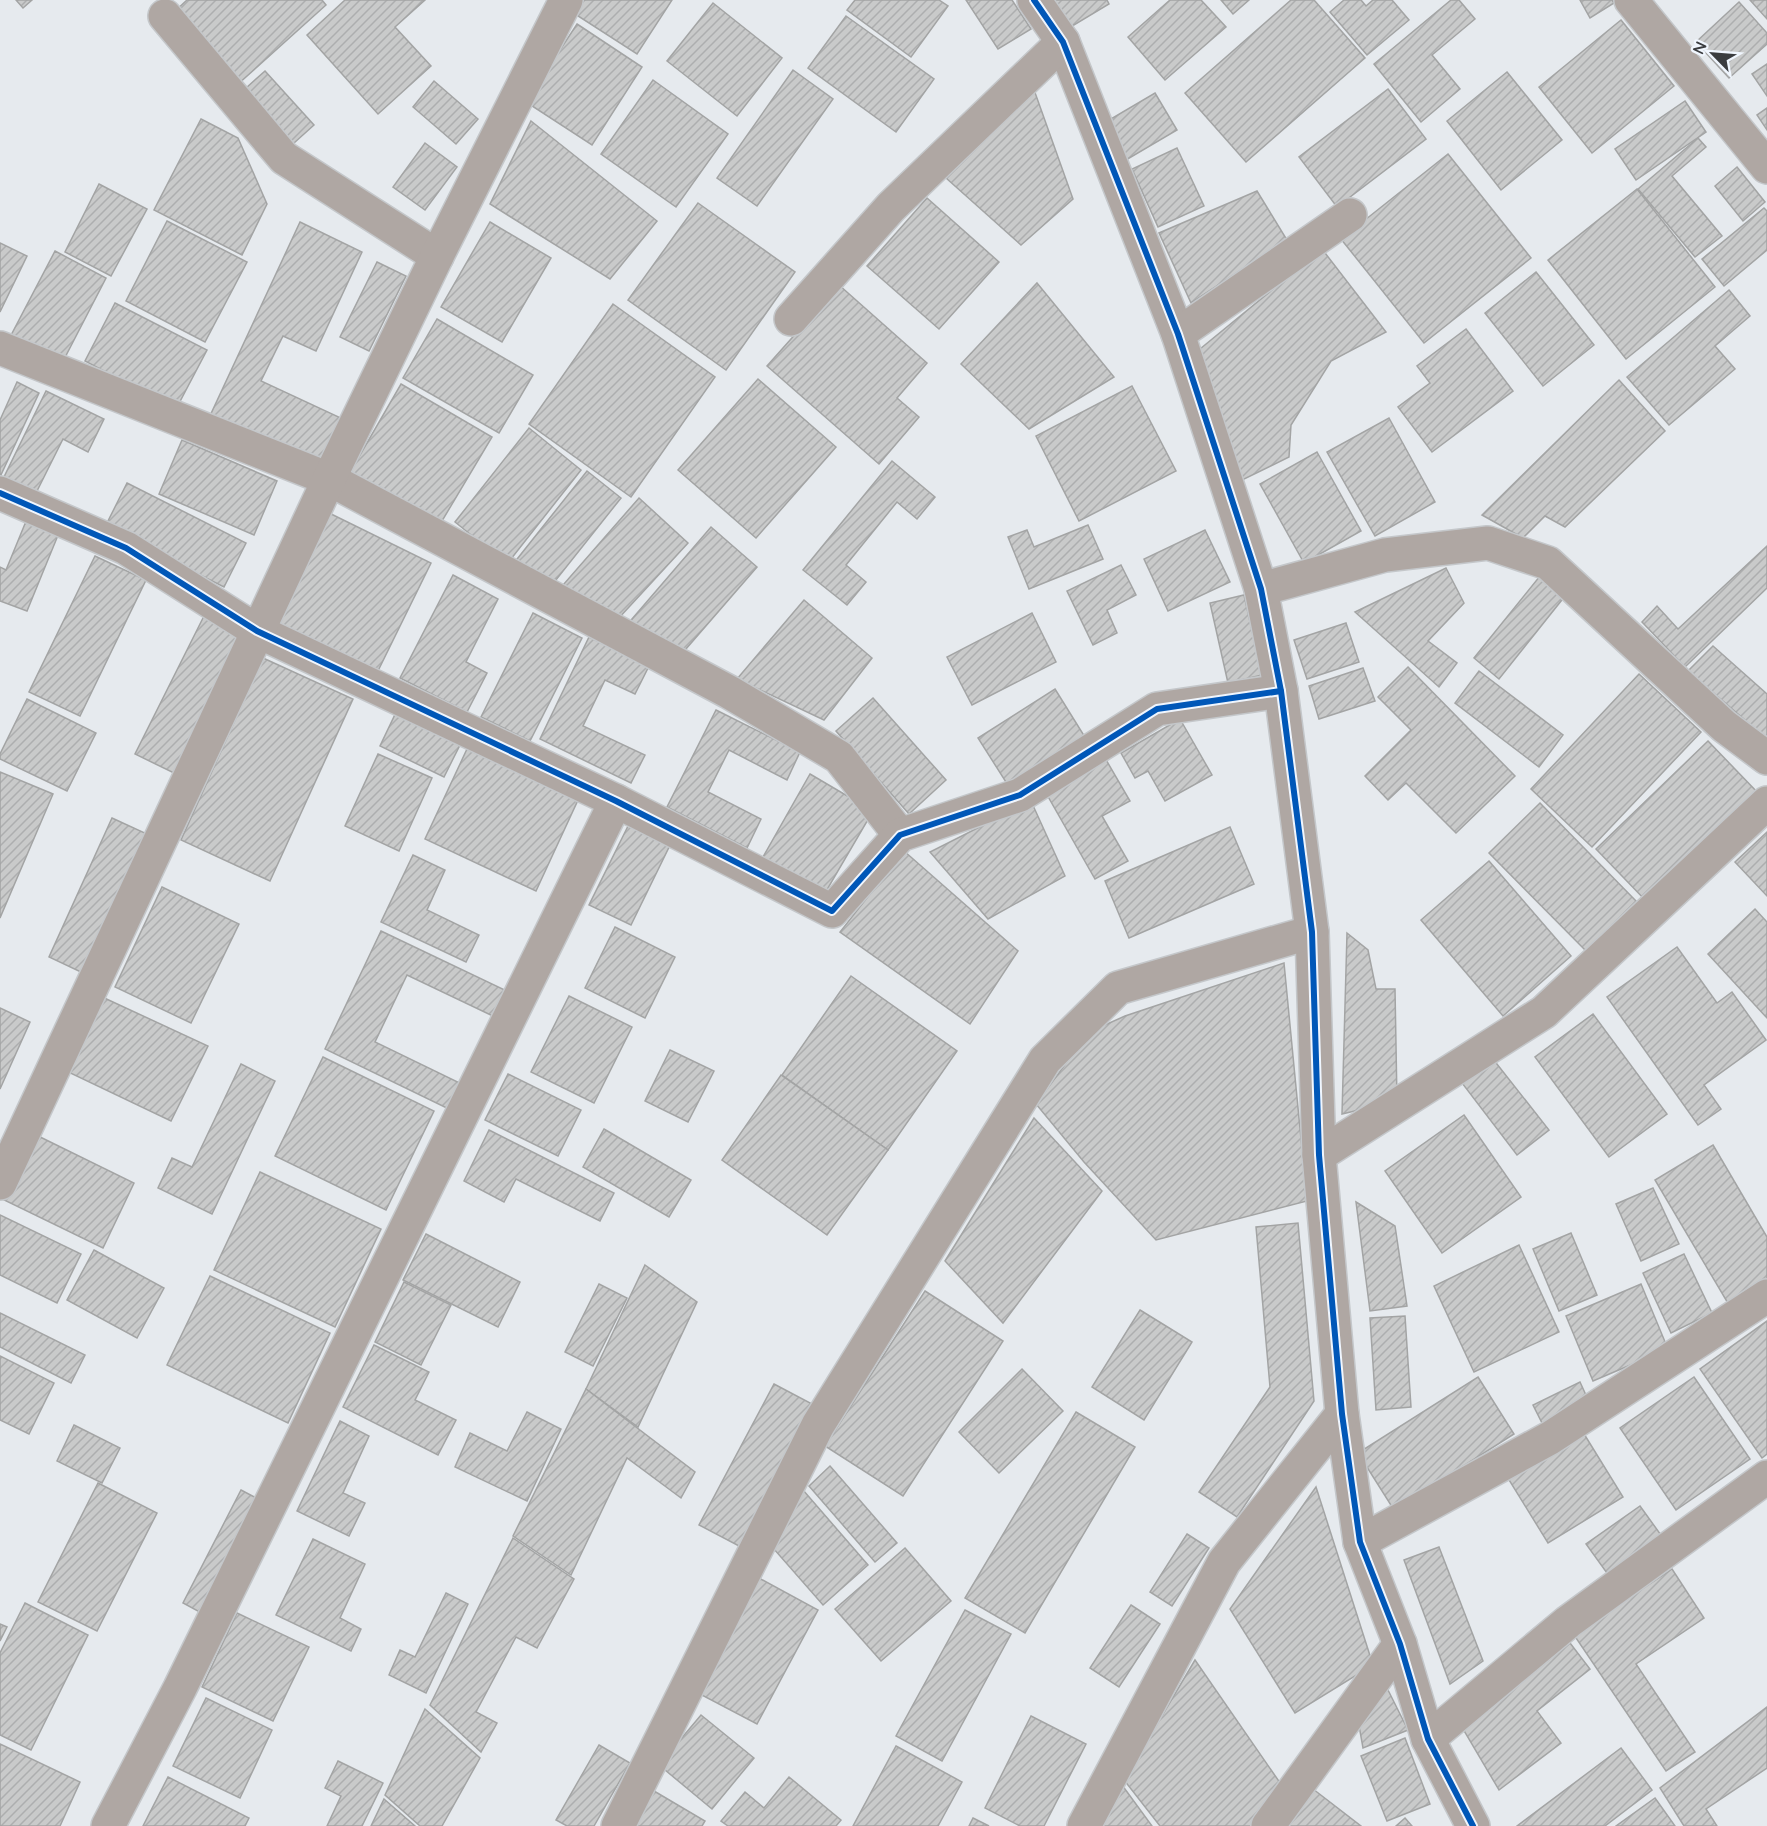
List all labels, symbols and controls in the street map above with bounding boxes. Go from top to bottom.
north arrow [1683,24,1743,84]
text: N [1688,38,1711,57]

